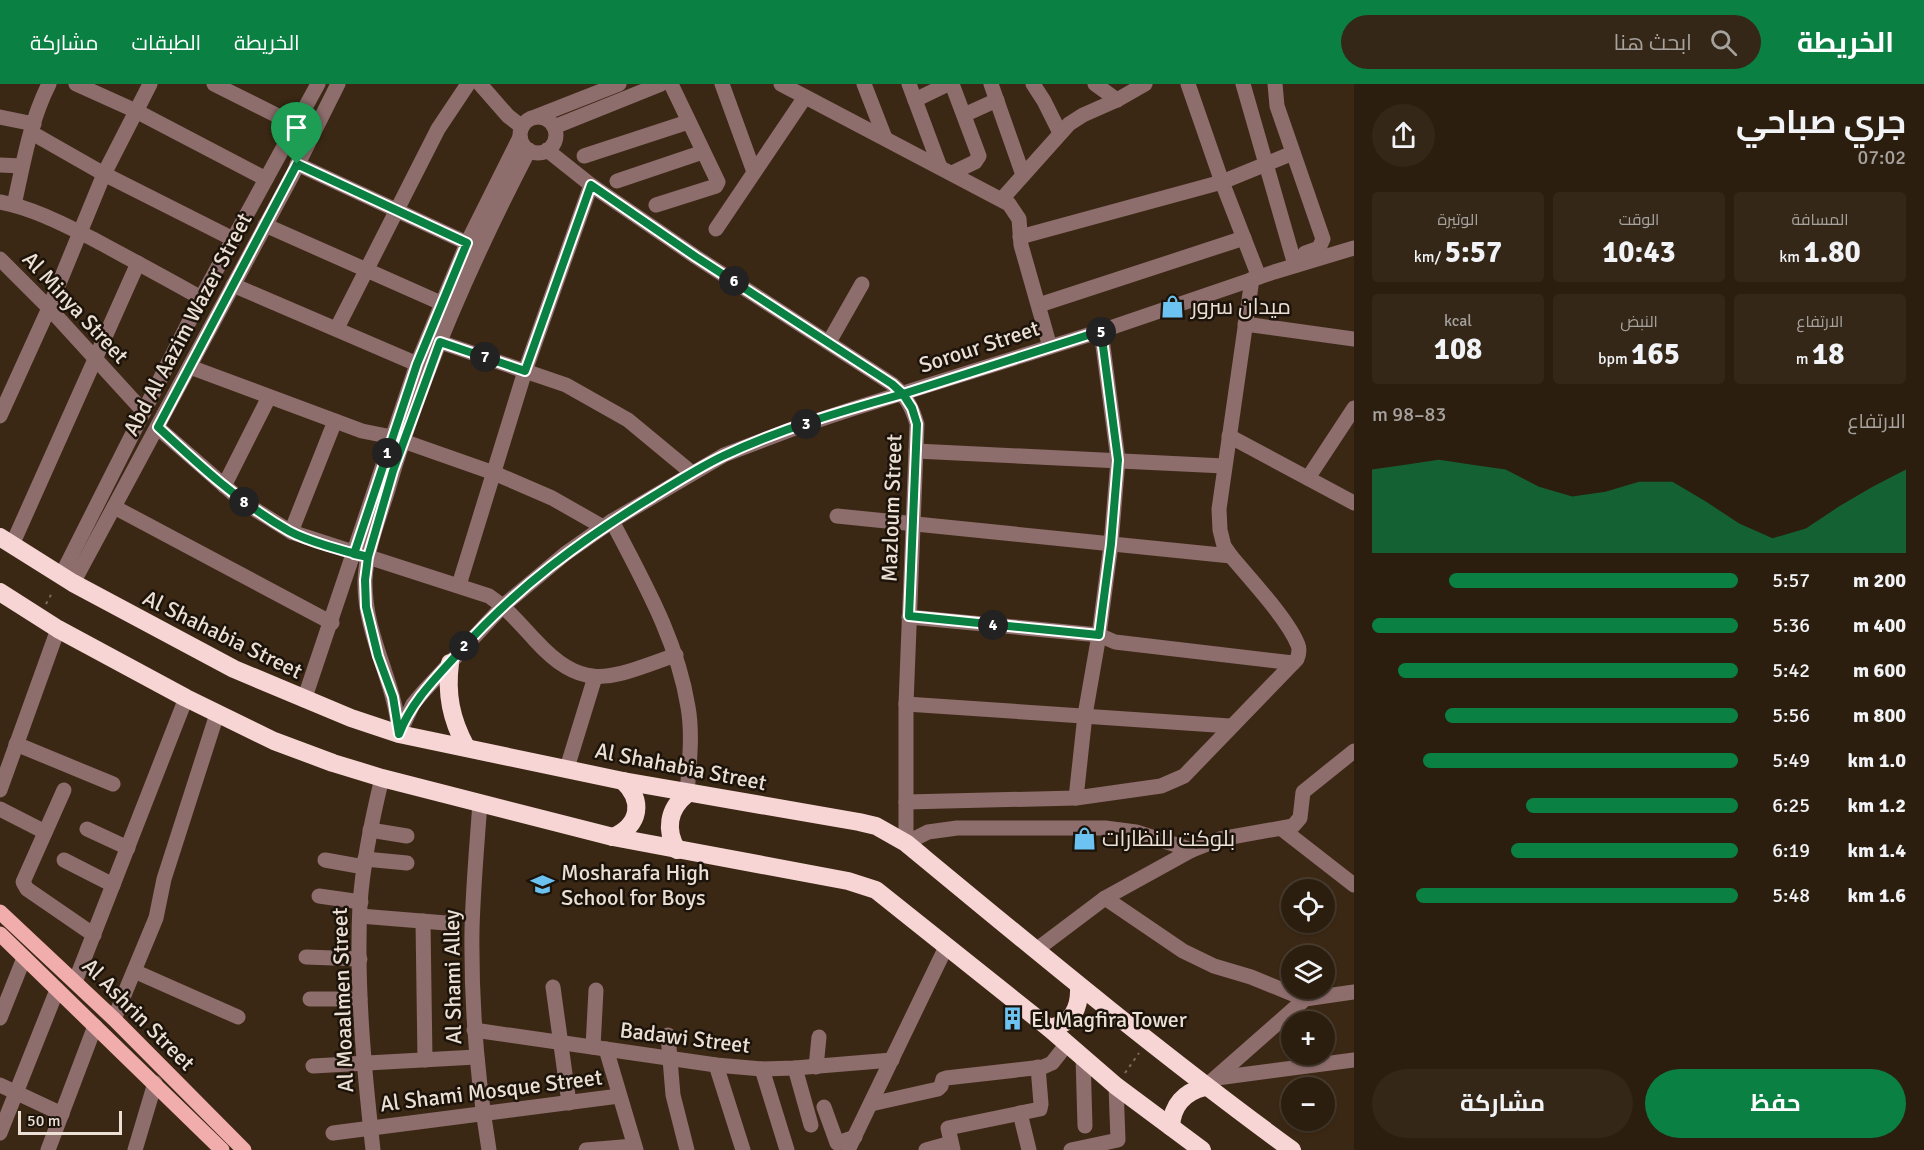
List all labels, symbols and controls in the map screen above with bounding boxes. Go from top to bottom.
search box [1341,15,1761,69]
icon: search [1707,26,1740,59]
text: الخريطة [1797,26,1894,60]
text: ابحث هنا [1614,29,1692,56]
text: مشاركة [30,30,99,56]
text: الطبقات [132,30,201,56]
text: الخريطة [234,30,300,56]
pin [271,102,322,164]
text: جري صباحي [1736,102,1906,143]
button: share [1372,104,1435,167]
icon: arrive [280,111,313,144]
text: 07:02 [1857,145,1906,170]
street label: Abd Al Aazim Wazer Street [117,208,258,440]
text: الوتيرة [1437,210,1479,230]
text: الوقت [1619,210,1659,230]
text: المسافة [1792,210,1848,230]
text: 5:57 [1445,234,1502,271]
text: 10:43 [1602,234,1676,271]
text: 1.80 [1804,234,1861,271]
street label: Al Minya Street [17,246,135,369]
text: /km [1414,247,1445,267]
text: km [1779,247,1804,267]
pin: 6 [719,266,749,296]
text: 6 [730,271,738,291]
shop icon: ميدان سرور [1160,293,1186,319]
place label: ميدان سرور [1189,293,1291,320]
text: kcal [1444,311,1472,331]
text: النبض [1620,312,1658,332]
text: الارتفاع [1797,312,1843,332]
street label: Sorour Street [916,314,1043,379]
pin: 5 [1086,317,1116,347]
text: 5 [1097,322,1105,342]
text: 108 [1434,331,1482,368]
text: 165 [1631,336,1680,373]
text: 18 [1812,336,1844,373]
pin: 7 [470,342,500,372]
text: 7 [481,347,489,367]
text: bpm [1598,349,1631,369]
text: m [1796,349,1812,369]
text: 83–98 m [1372,402,1446,427]
pin: 3 [791,409,821,439]
text: الارتفاع [1847,409,1906,434]
text: 3 [802,414,810,434]
street label: Mazloum Street [875,433,908,583]
pin: 1 [372,438,402,468]
text: 1 [383,443,391,463]
pin: 8 [229,487,259,517]
text: 8 [240,492,248,512]
text: 5:57 [1772,568,1810,593]
text: 200 m [1853,568,1906,593]
street label: Al Shahabia Street [139,584,307,685]
pin: 4 [978,610,1008,640]
text: 5:36 [1772,613,1810,638]
text: 400 m [1853,613,1906,638]
text: 4 [989,615,997,635]
pin: 2 [449,631,479,661]
text: 2 [460,636,468,656]
text: 5:42 [1772,658,1810,683]
text: 600 m [1853,658,1906,683]
text: 5:56 [1772,703,1810,728]
text: 800 m [1853,703,1906,728]
street label: Al Shahabia Street [593,737,769,796]
text: 5:49 [1772,748,1810,773]
text: 1.0 km [1848,748,1906,773]
text: 6:25 [1772,793,1810,818]
text: 1.2 km [1848,793,1906,818]
shop icon: بلوكت للنظارات [1071,825,1097,851]
place label: بلوكت للنظارات [1102,825,1235,852]
text: 6:19 [1772,838,1810,863]
text: 1.4 km [1848,838,1906,863]
place label: Mosharafa High School for Boys [561,859,710,911]
school or university icon: Mosharafa High School for Boys [530,872,556,898]
map controls [1281,879,1335,1131]
button: locate [1281,879,1335,933]
text: 5:48 [1772,883,1810,908]
text: 1.6 km [1848,883,1906,908]
street label: Al Moaalmen Street [326,907,359,1093]
street label: Al Shami Alley [438,909,467,1045]
button: layers [1281,945,1335,999]
street label: Al Ashrin Street [77,952,201,1077]
building icon: El Magfira Tower [1000,1006,1026,1032]
place label: El Magfira Tower [1031,1006,1187,1033]
button: + [1281,1011,1335,1065]
street label: Badawi Street [618,1016,752,1059]
street label: Al Shami Mosque Street [378,1063,604,1118]
button: مشاركة [1372,1069,1633,1138]
button: حفظ [1645,1069,1906,1138]
button: − [1281,1077,1335,1131]
scale bar [18,1108,122,1136]
text: 50 m [27,1111,61,1131]

